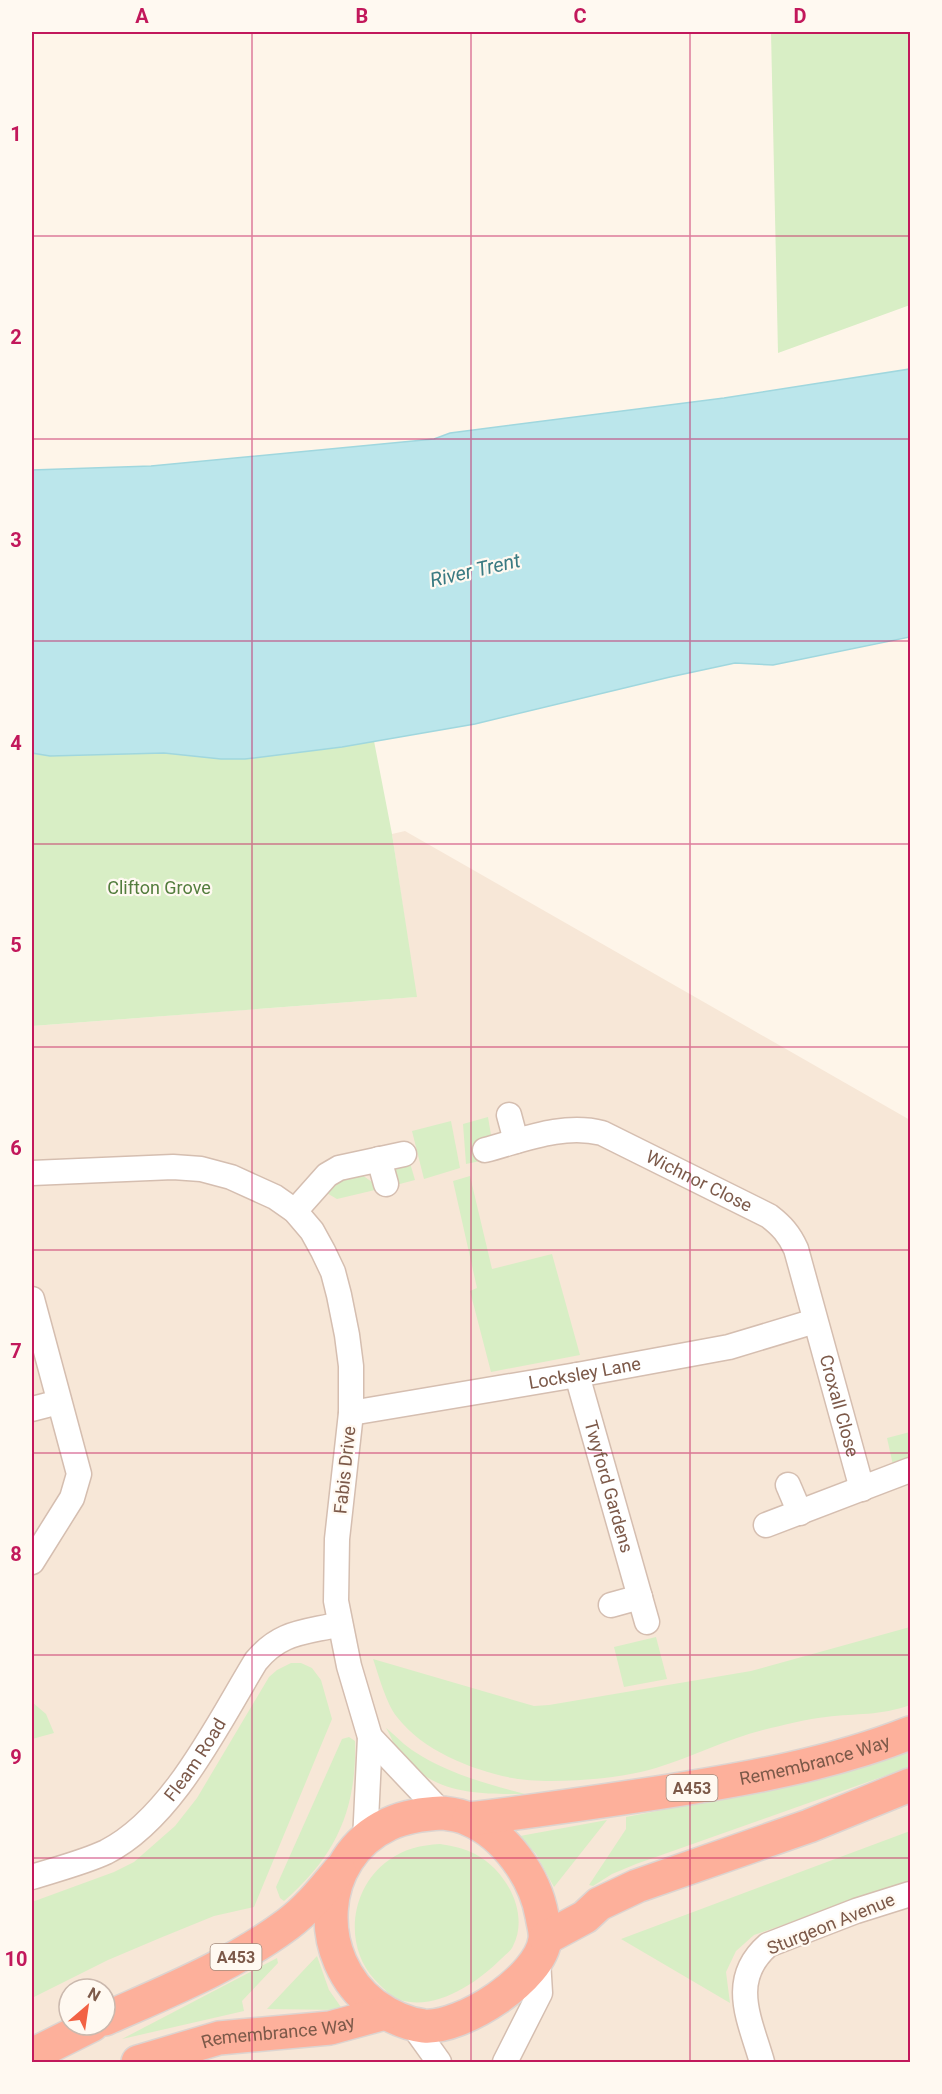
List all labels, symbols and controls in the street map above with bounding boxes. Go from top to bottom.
text: A [135,4,149,28]
text: B [356,4,368,28]
text: C [573,4,587,28]
text: D [794,4,807,28]
text: 1 [10,122,22,146]
text: 2 [10,325,22,349]
text: 3 [10,528,22,552]
water label: River Trent [428,548,523,592]
text: 4 [10,731,22,755]
park label: Clifton Grove [107,877,211,898]
text: 5 [10,933,22,957]
text: 6 [10,1136,22,1160]
street label: Wichnor Close [643,1146,756,1216]
text: 7 [10,1339,22,1363]
street label: Locksley Lane [527,1352,642,1393]
street label: Croxall Close [816,1352,864,1459]
street label: Twyford Gardens [580,1418,638,1555]
street label: Fabis Drive [329,1425,360,1515]
text: 8 [10,1542,22,1566]
street label: Fleam Road [159,1714,230,1805]
street label: Remembrance Way [738,1730,893,1789]
text: 9 [10,1745,22,1769]
road number: A453 [666,1775,718,1801]
street label: Sturgeon Avenue [764,1888,898,1959]
road number: A453 [210,1944,262,1970]
text: 10 [5,1947,27,1971]
north arrow [57,1977,117,2037]
text: N [84,1983,104,2005]
street label: Remembrance Way [199,2011,358,2053]

